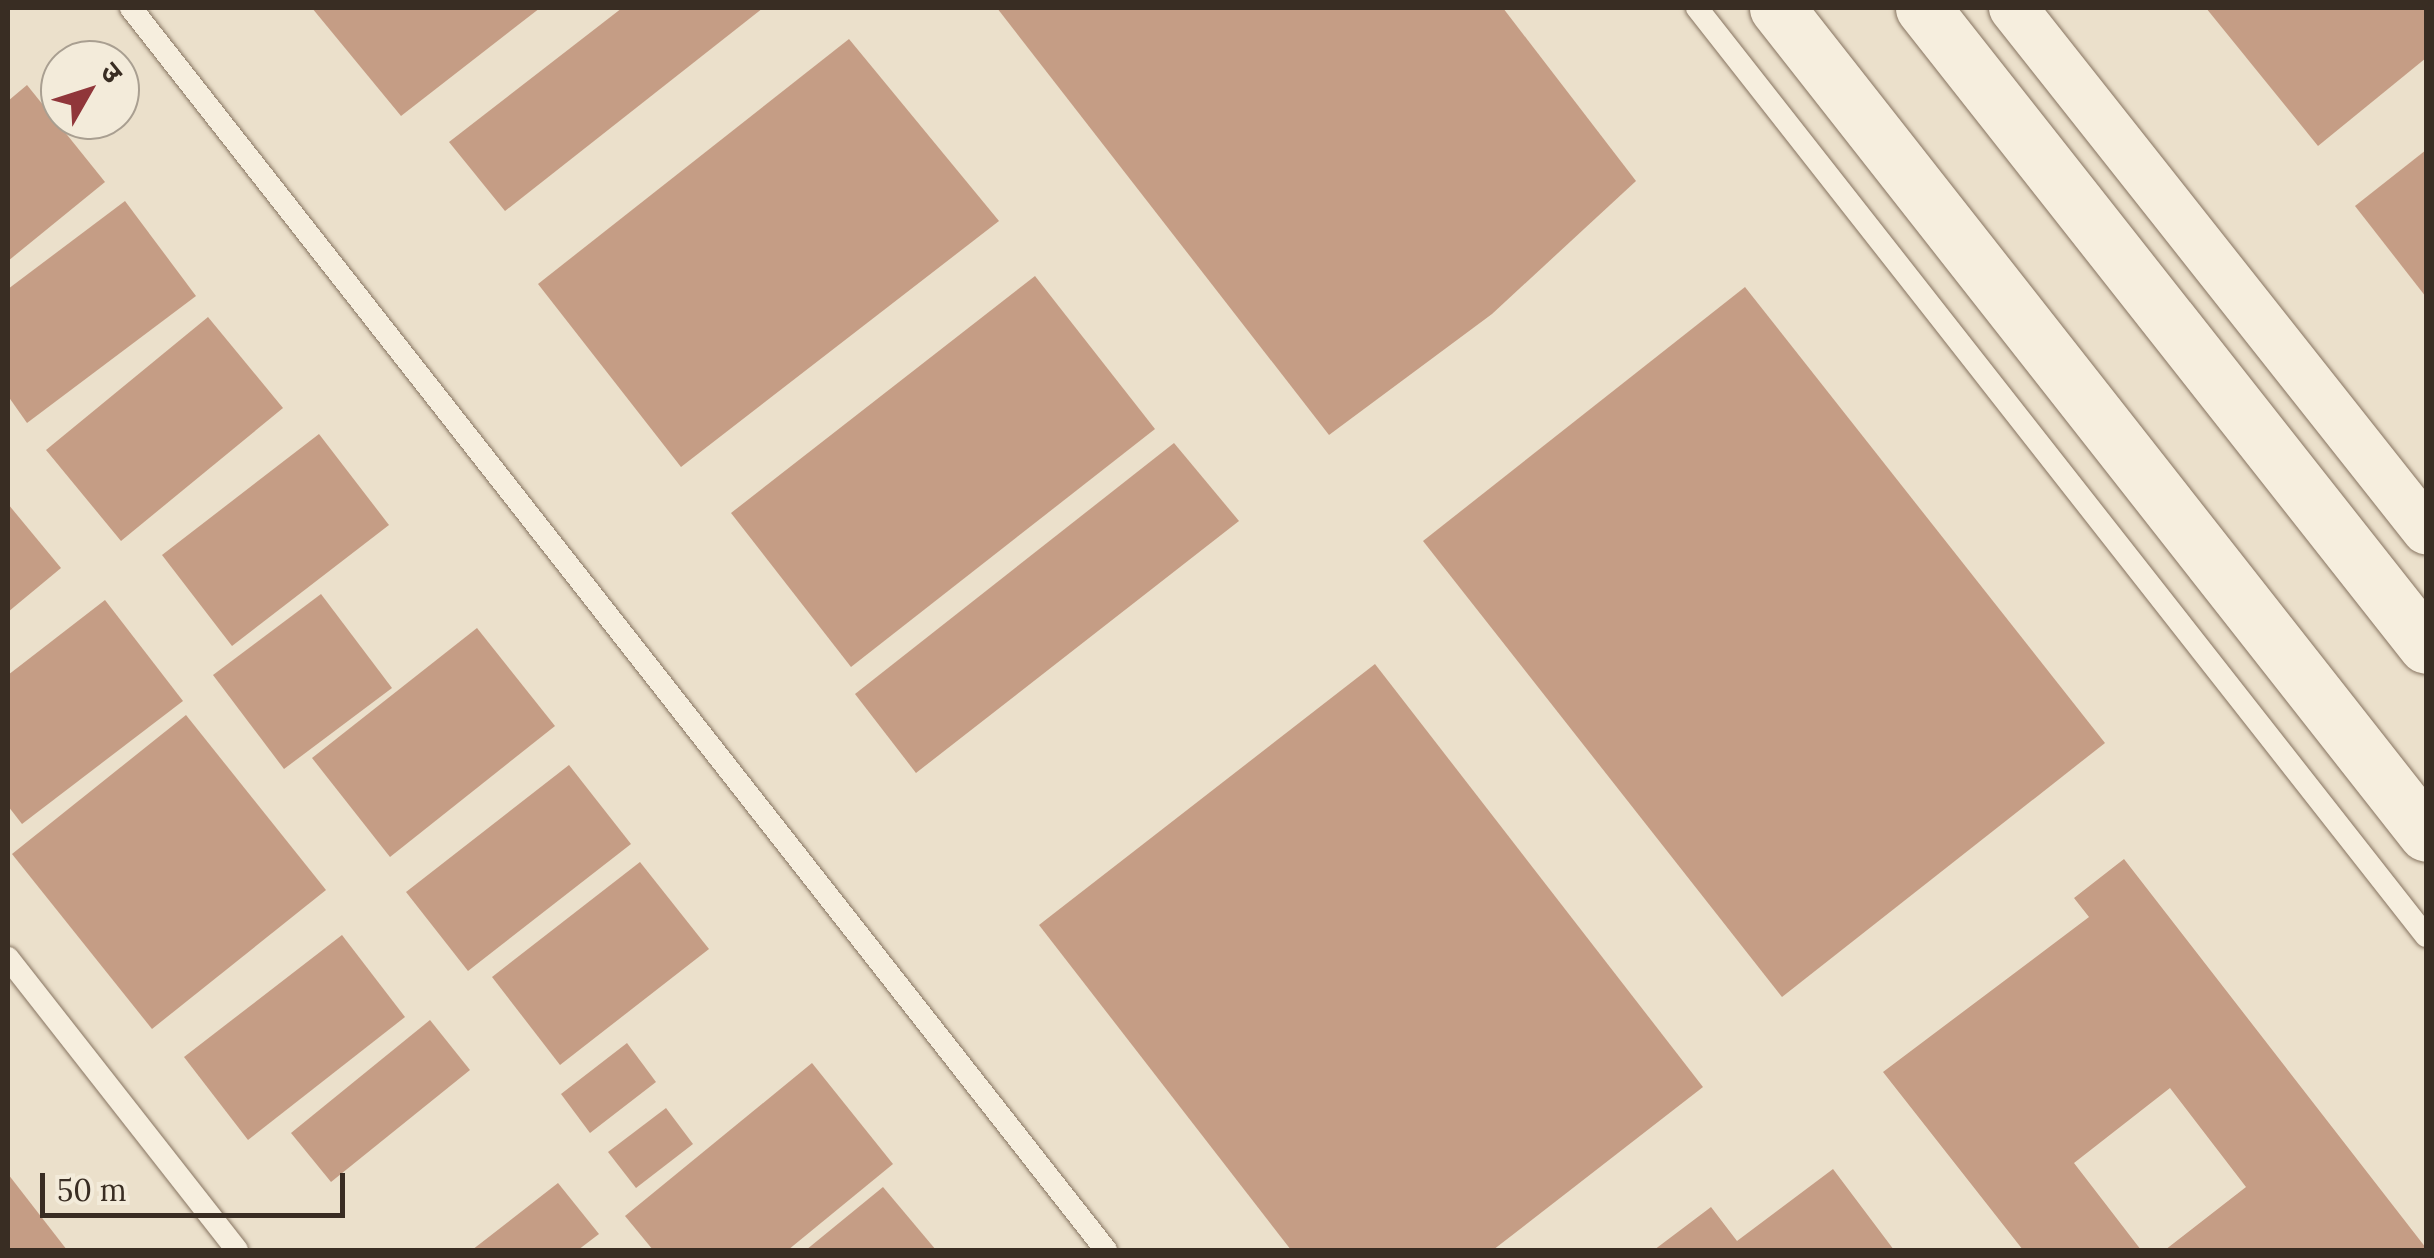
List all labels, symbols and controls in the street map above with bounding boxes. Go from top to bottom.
north arrow [40,40,140,140]
text: उ [93,55,131,90]
scale bar [45,1153,350,1215]
text: 50 m [57,1171,127,1209]

